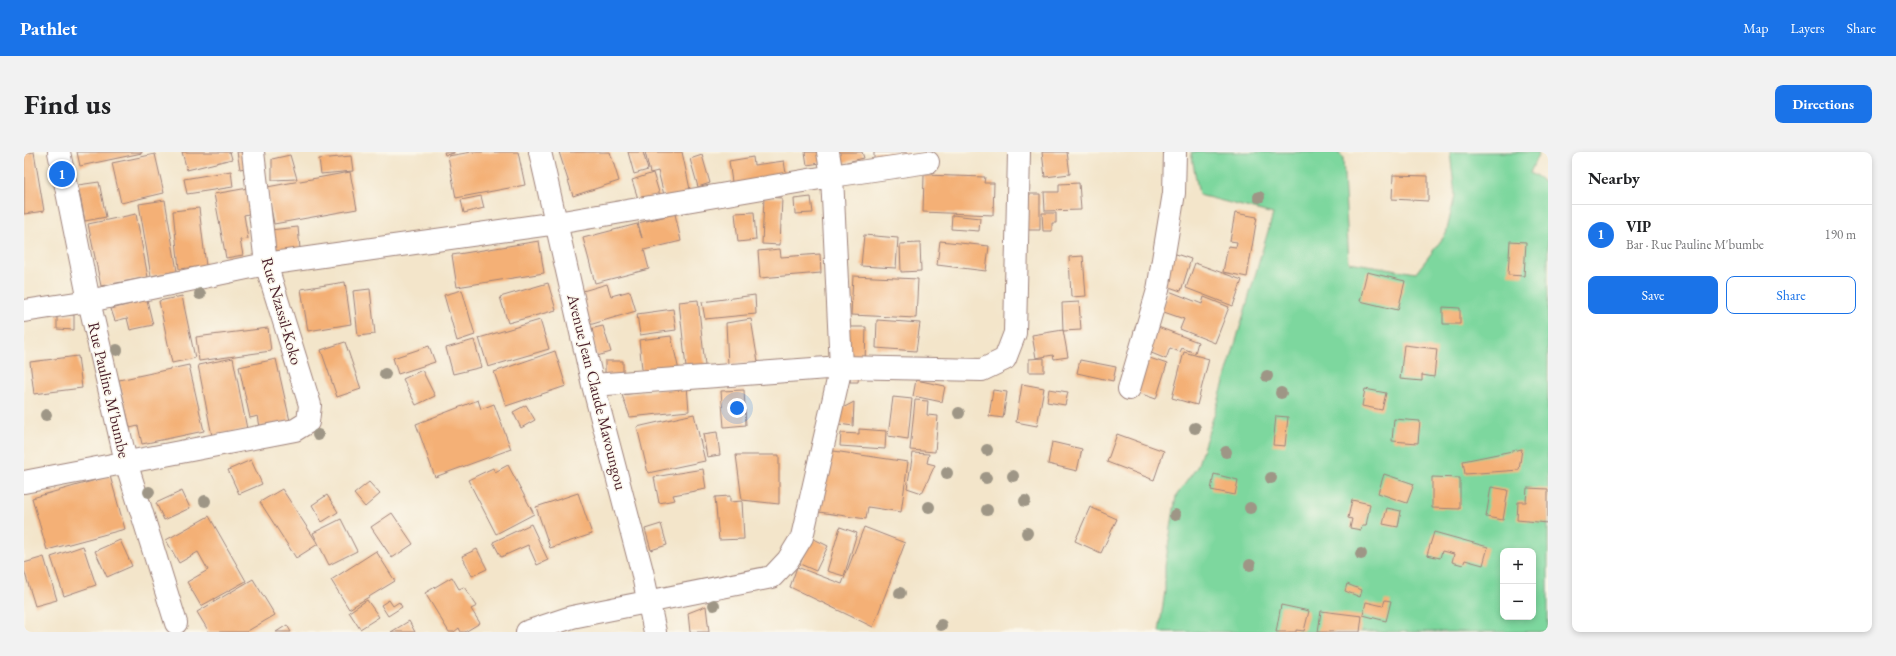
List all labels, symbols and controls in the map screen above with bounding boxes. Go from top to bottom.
text: Pathlet [20,16,77,41]
text: Map [1743,19,1768,37]
text: Layers [1790,19,1825,37]
text: Share [1847,19,1876,37]
button: Directions [1775,85,1872,123]
text: Find us [24,86,111,122]
pin: 1 [49,159,75,189]
text: Nearby [1588,167,1640,189]
text: VIP [1626,217,1651,236]
text: 1 [1598,226,1604,243]
text: 190 m [1825,226,1856,243]
text: Bar · Rue Pauline M'bumbe [1626,236,1764,253]
street label: Rue Nzassil-Koko [257,255,307,367]
button: Save [1588,276,1718,314]
button: Share [1726,276,1856,314]
street label: Avenue Jean Claude Mavoungou [562,291,632,493]
street label: Rue Pauline M'bumbe [83,320,135,460]
your location [727,398,747,418]
map controls [1500,548,1536,620]
button: + [1500,548,1536,584]
button: − [1500,584,1536,620]

